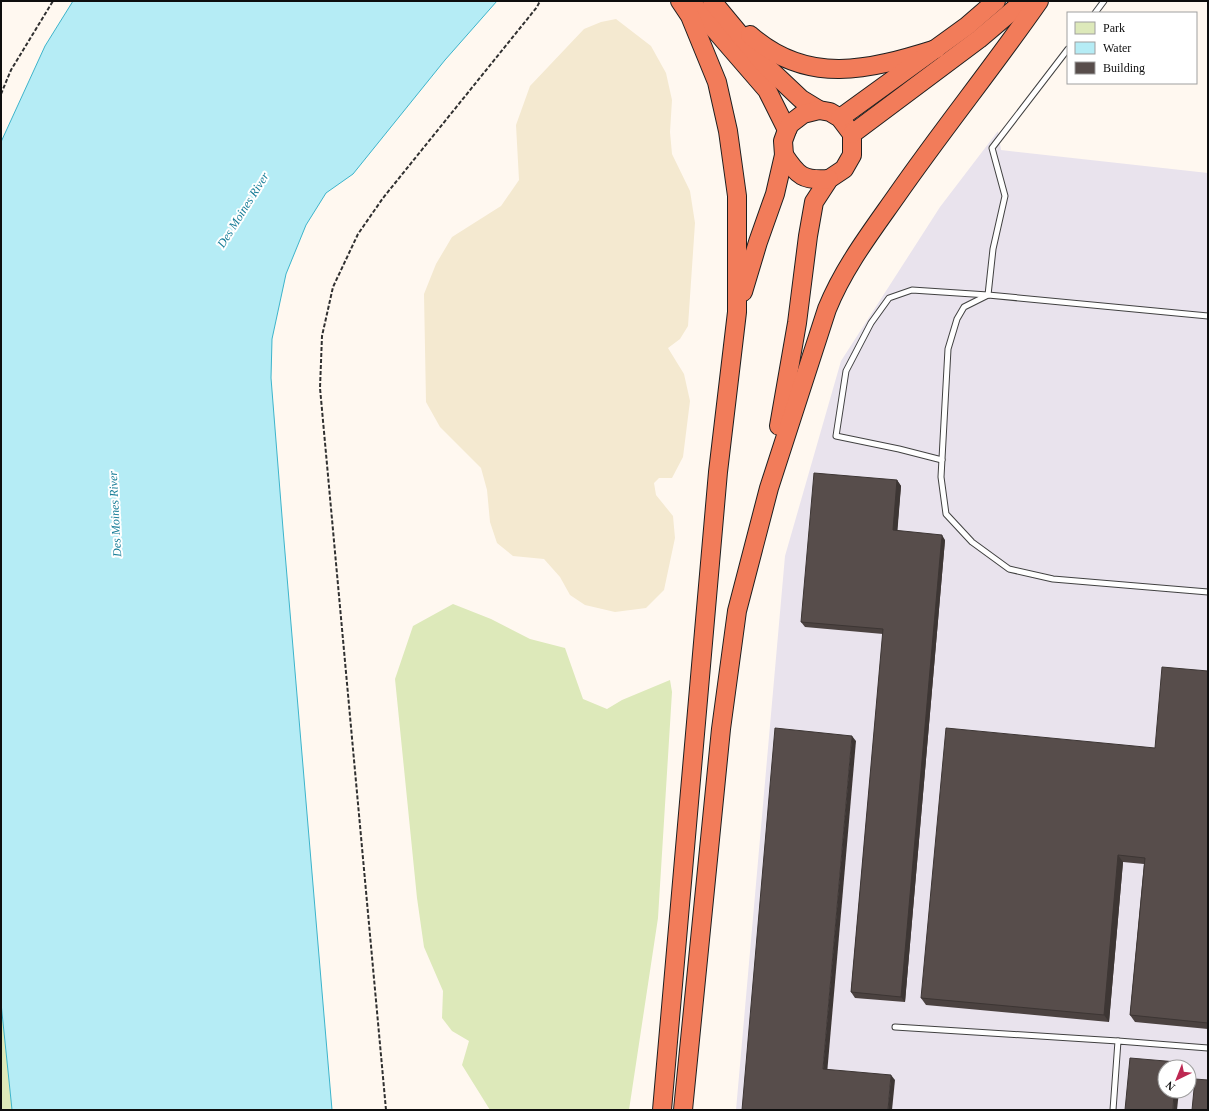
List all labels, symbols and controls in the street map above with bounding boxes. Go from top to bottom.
legend [1067,12,1197,84]
text: Park [1103,21,1125,35]
text: Water [1103,41,1131,55]
text: Building [1103,61,1145,75]
water label: Des Moines River [214,170,272,251]
water label: Des Moines River [106,470,124,558]
north arrow [1157,1059,1197,1099]
text: N [1163,1079,1177,1093]

